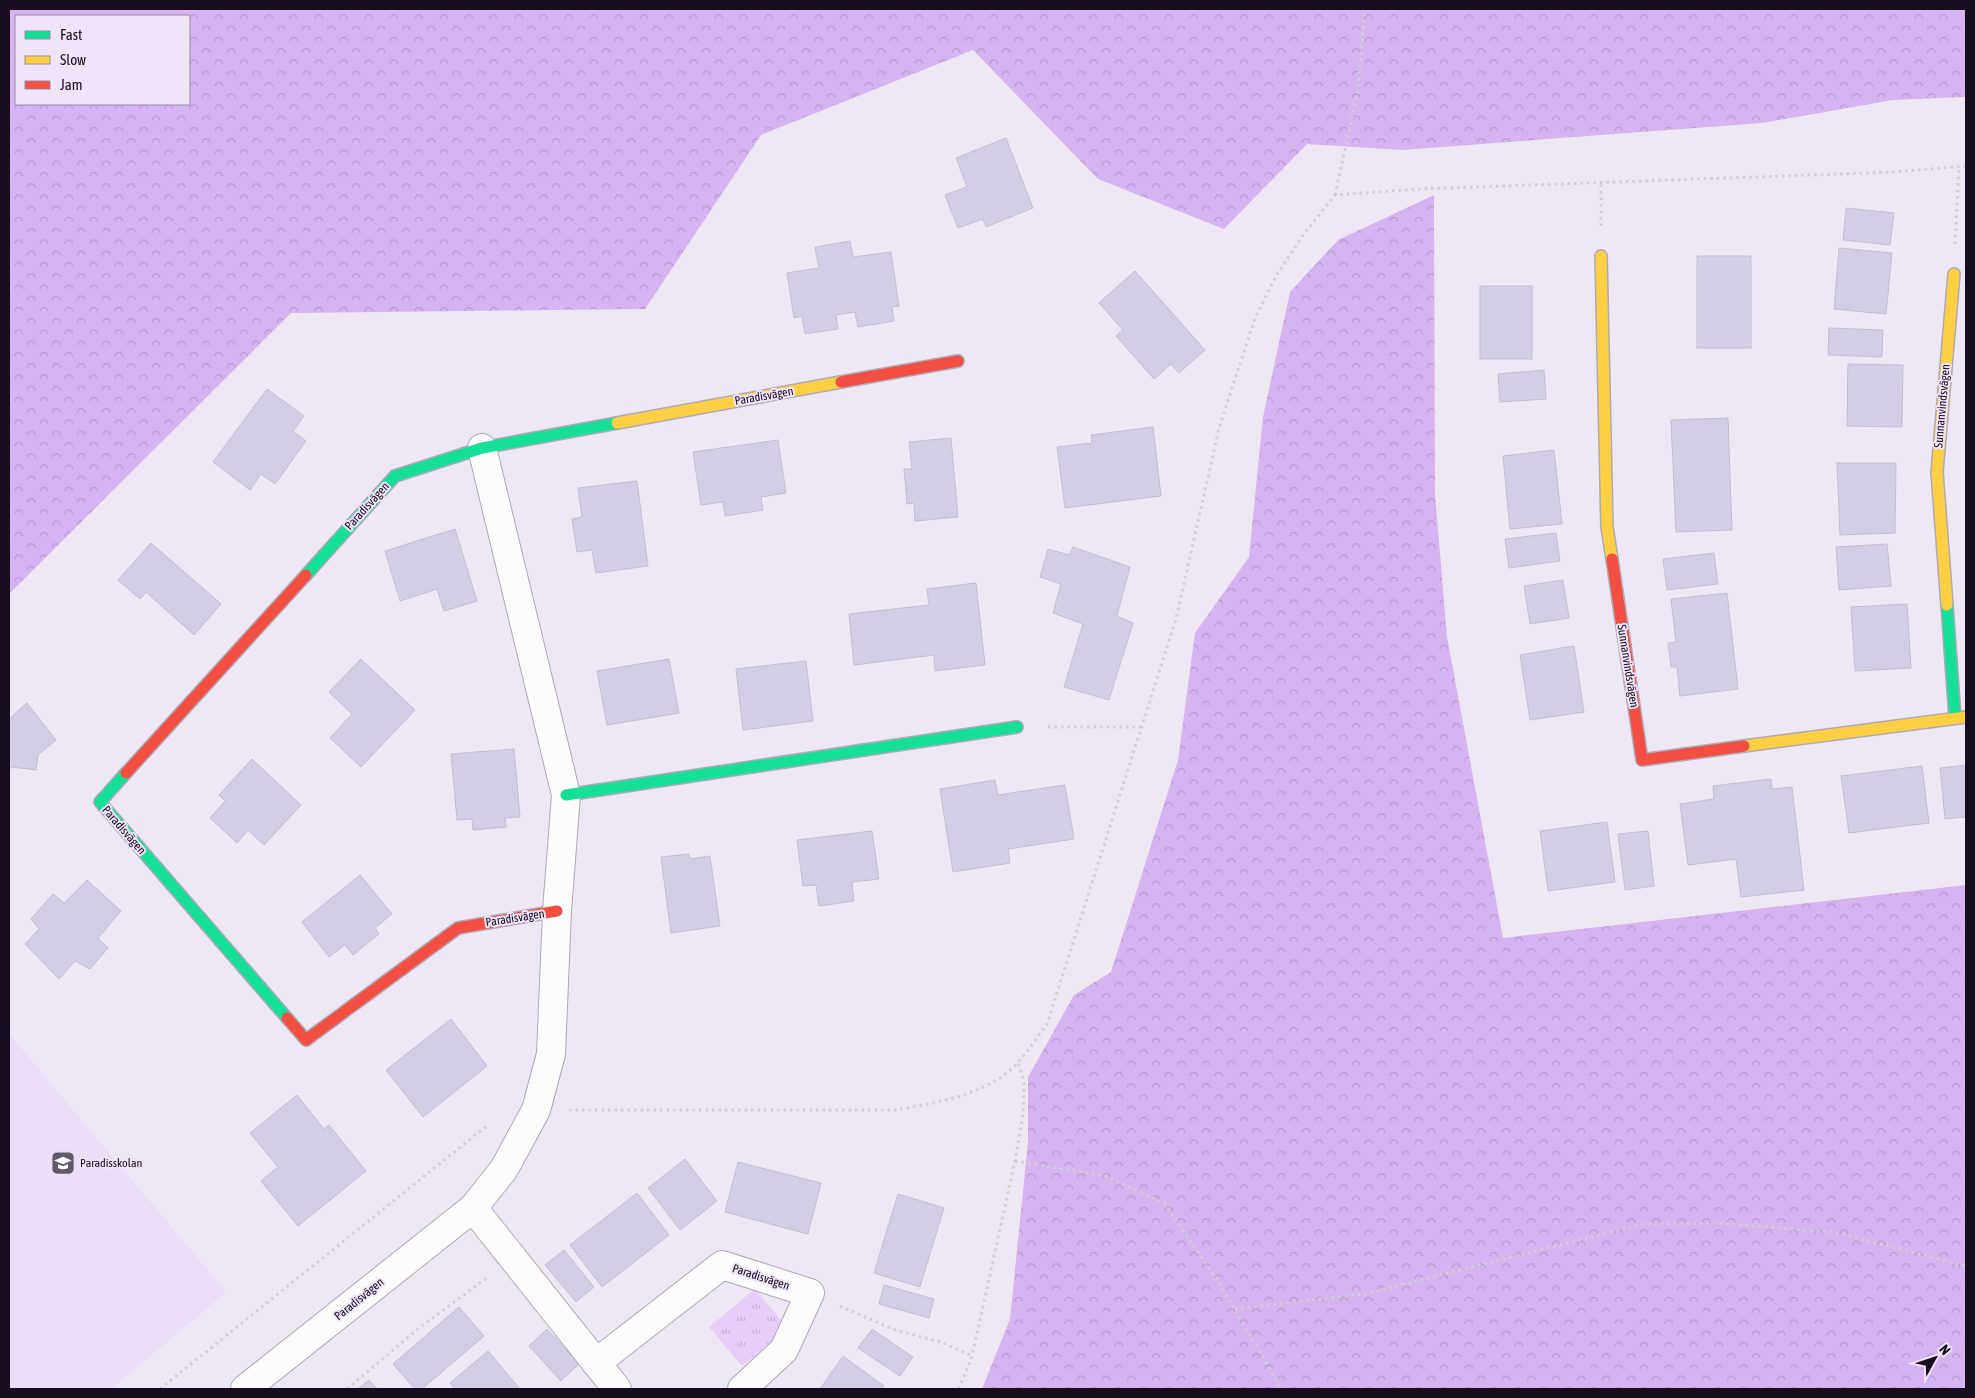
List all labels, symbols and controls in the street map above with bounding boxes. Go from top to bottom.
legend [15,15,190,105]
text: Fast [60,26,82,43]
text: Slow [60,51,86,68]
text: Jam [60,76,83,93]
street label: Sunnanvindsvägen [1931,364,1953,448]
street label: Paradisvägen [734,384,794,408]
street label: Paradisvägen [342,479,392,533]
street label: Sunnanvindsvägen [1615,623,1641,709]
street label: Paradisvägen [99,803,149,857]
street label: Paradisvägen [485,906,545,930]
school or university icon: Paradisskolan [50,1150,76,1176]
place label: Paradisskolan [80,1156,142,1170]
street label: Paradisvägen [731,1261,791,1293]
street label: Paradisvägen [332,1275,386,1323]
north arrow [1910,1333,1960,1383]
text: N [1936,1341,1954,1358]

